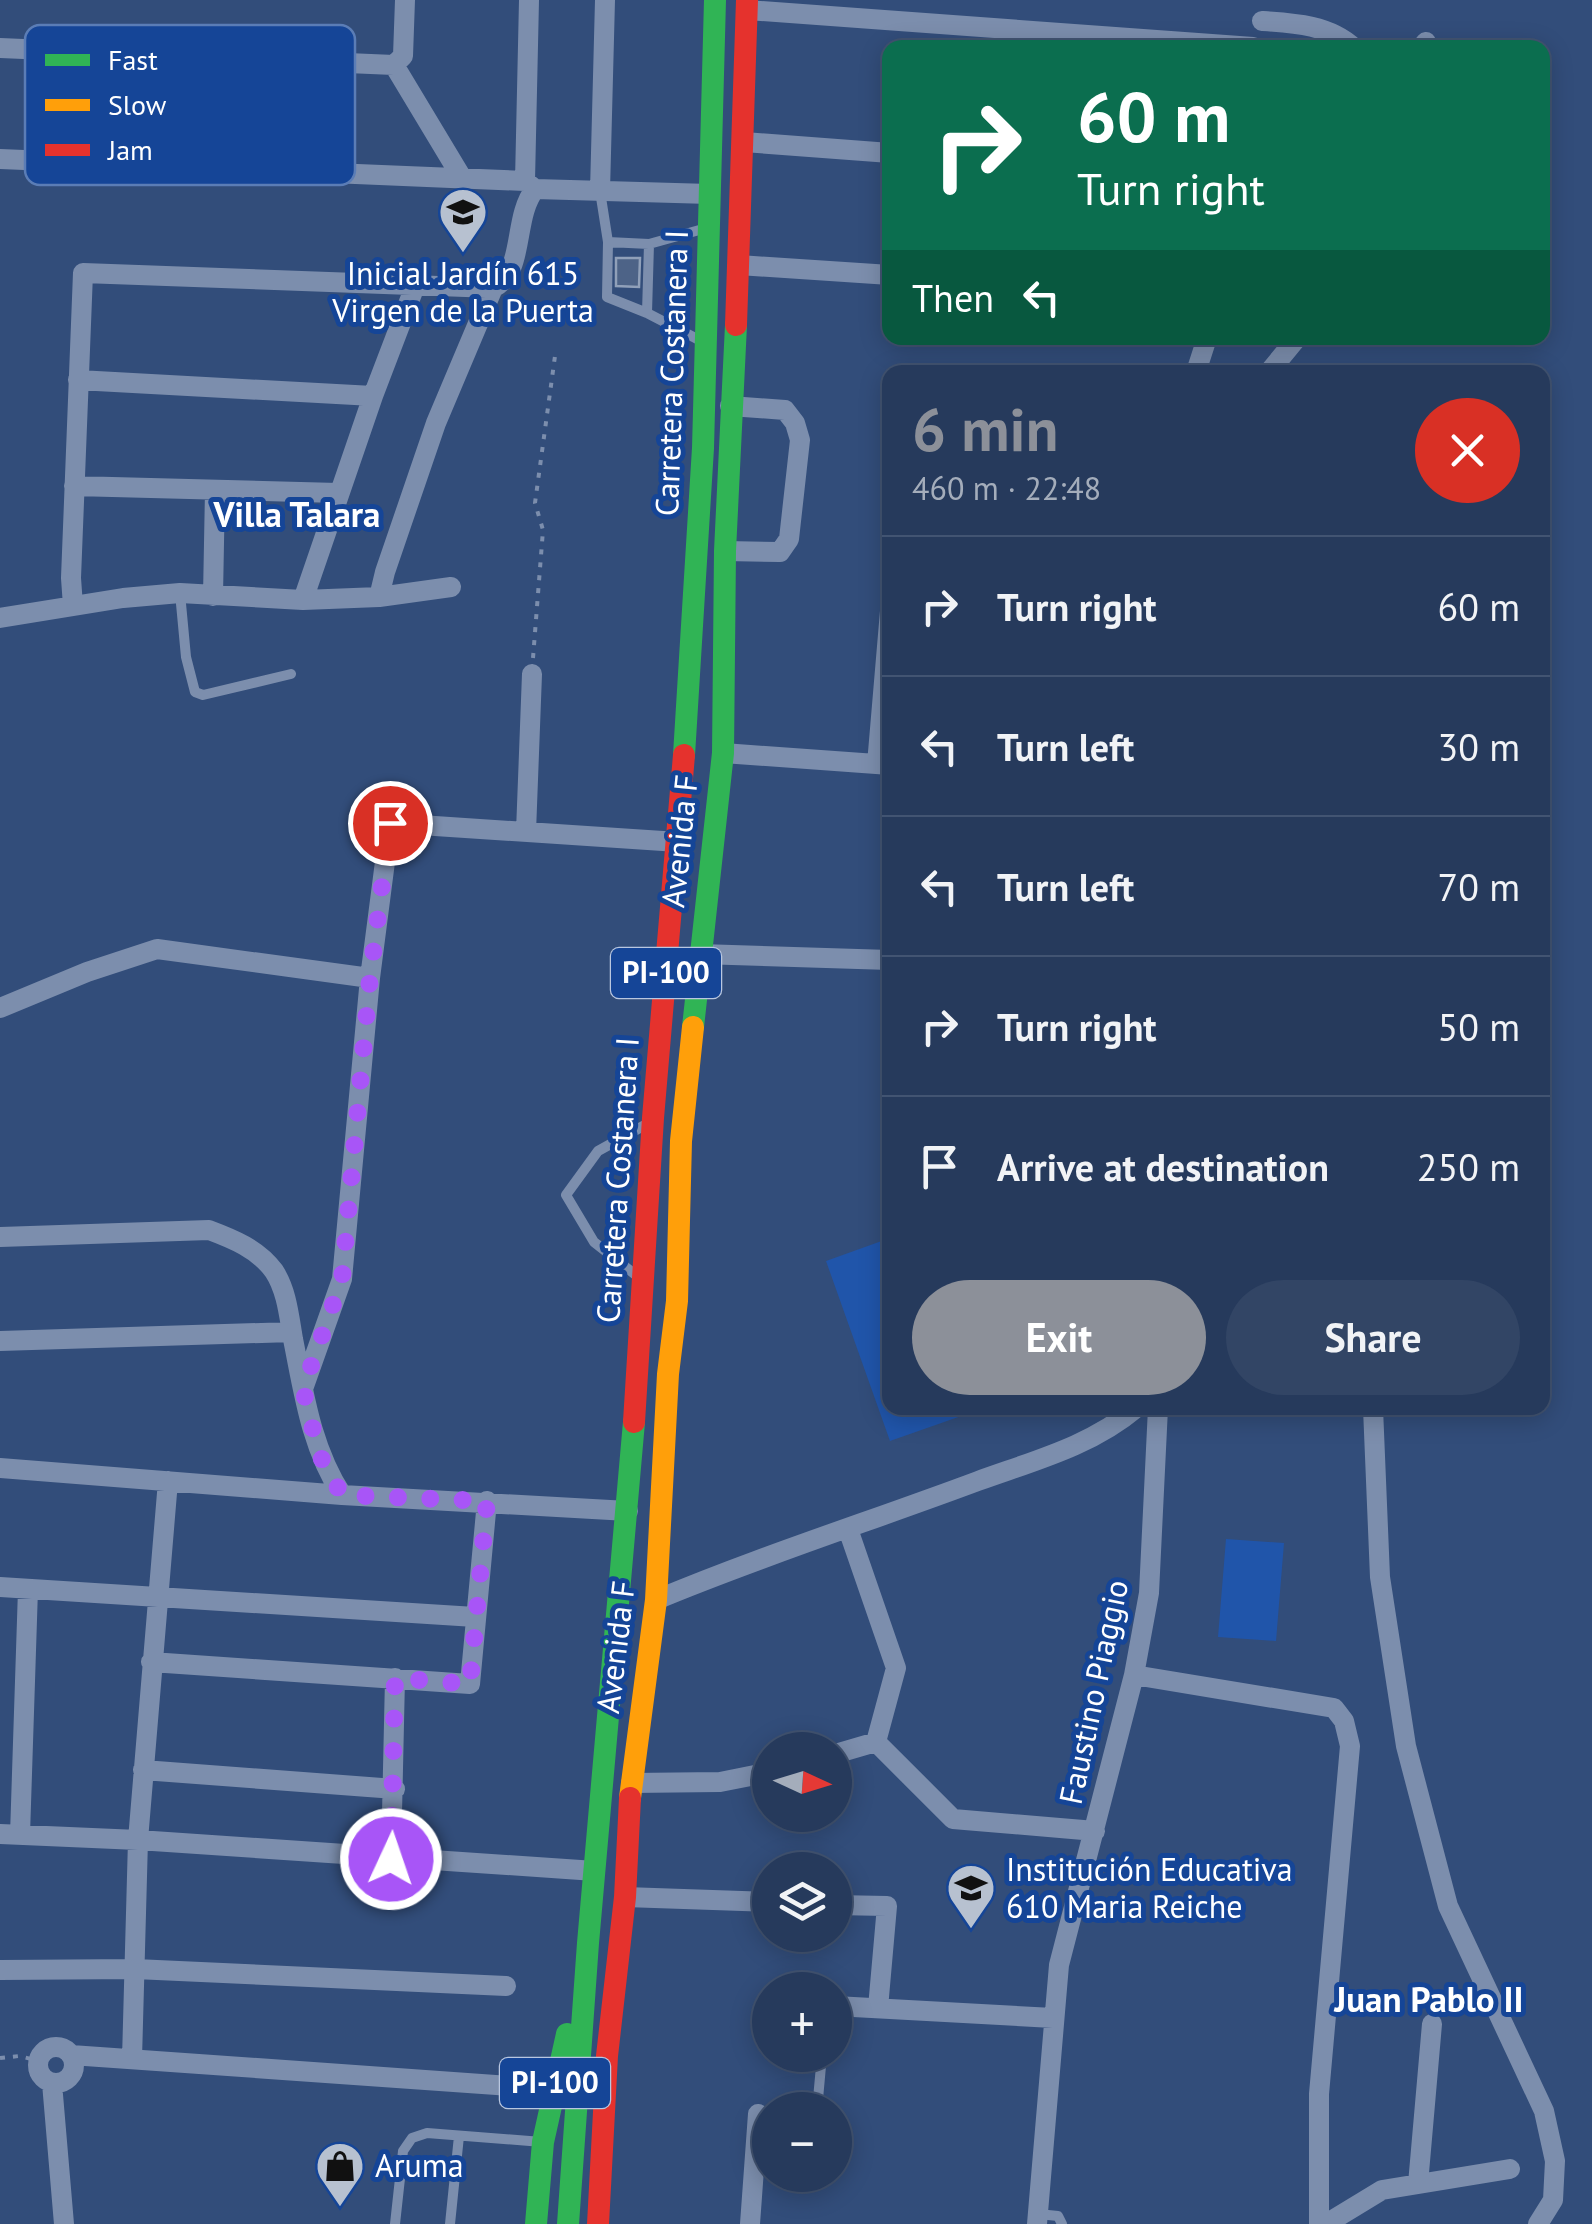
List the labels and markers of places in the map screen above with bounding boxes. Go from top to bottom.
school or university icon: Inicial Jardín 615 Virgen de la Puerta [437,186,489,254]
place label: Inicial Jardín 615 Virgen de la Puerta [331,252,594,331]
pin [348,781,433,866]
place label: Institución Educativa 610 Maria Reiche [1006,1848,1293,1927]
school or university icon: Institución Educativa 610 Maria Reiche [945,1862,997,1930]
shop icon: Aruma [314,2140,366,2208]
place label: Aruma [375,2144,464,2186]

